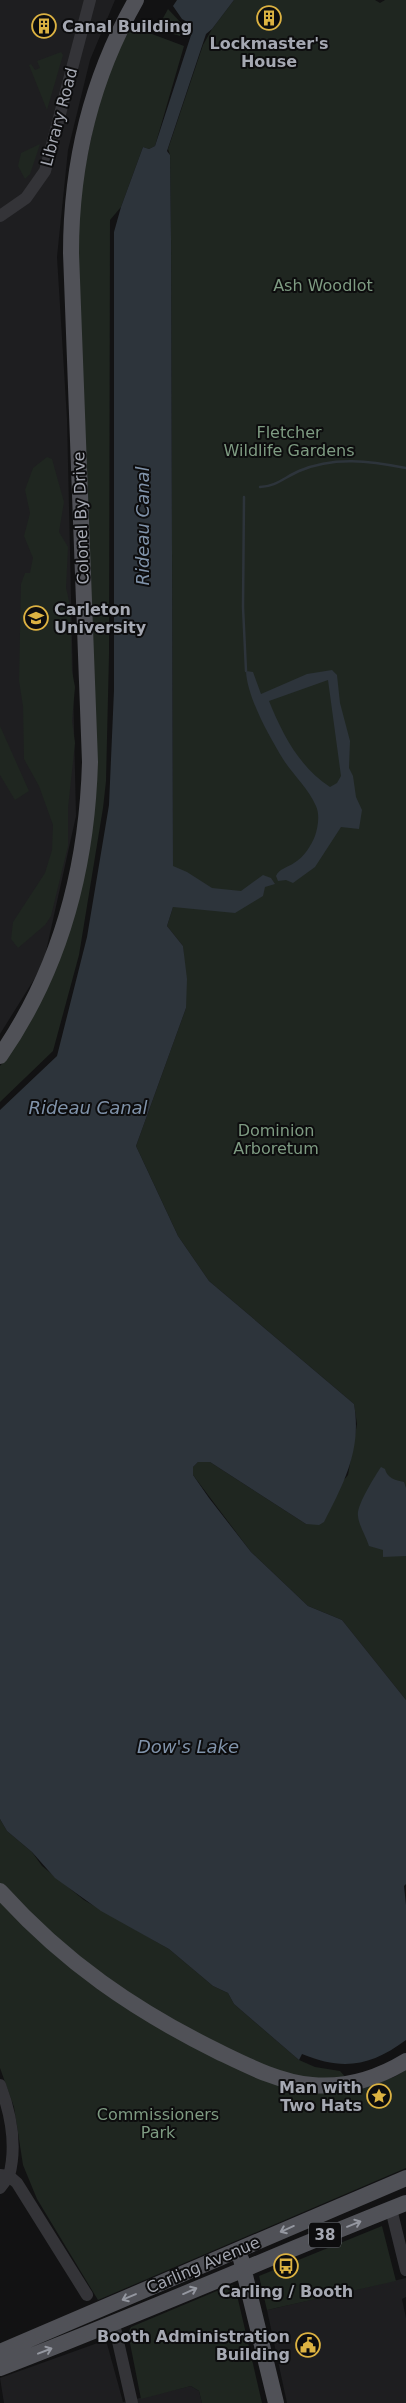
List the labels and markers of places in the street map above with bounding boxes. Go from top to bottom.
building icon: Lockmaster's House [256,5,282,31]
building icon: Canal Building [31,13,57,39]
place label: Canal Building [62,17,192,36]
place label: Lockmaster's House [209,34,329,71]
place label: Carleton University [54,600,147,637]
school or university icon: Carleton University [23,605,49,631]
place label: Man with Two Hats [279,2078,362,2115]
place icon: Man with Two Hats [366,2083,392,2109]
bus stop icon: Carling / Booth [273,2253,299,2279]
place label: Carling / Booth [219,2282,353,2301]
place label: Booth Administration Building [97,2327,290,2364]
public building icon: Booth Administration Building [295,2332,321,2358]

